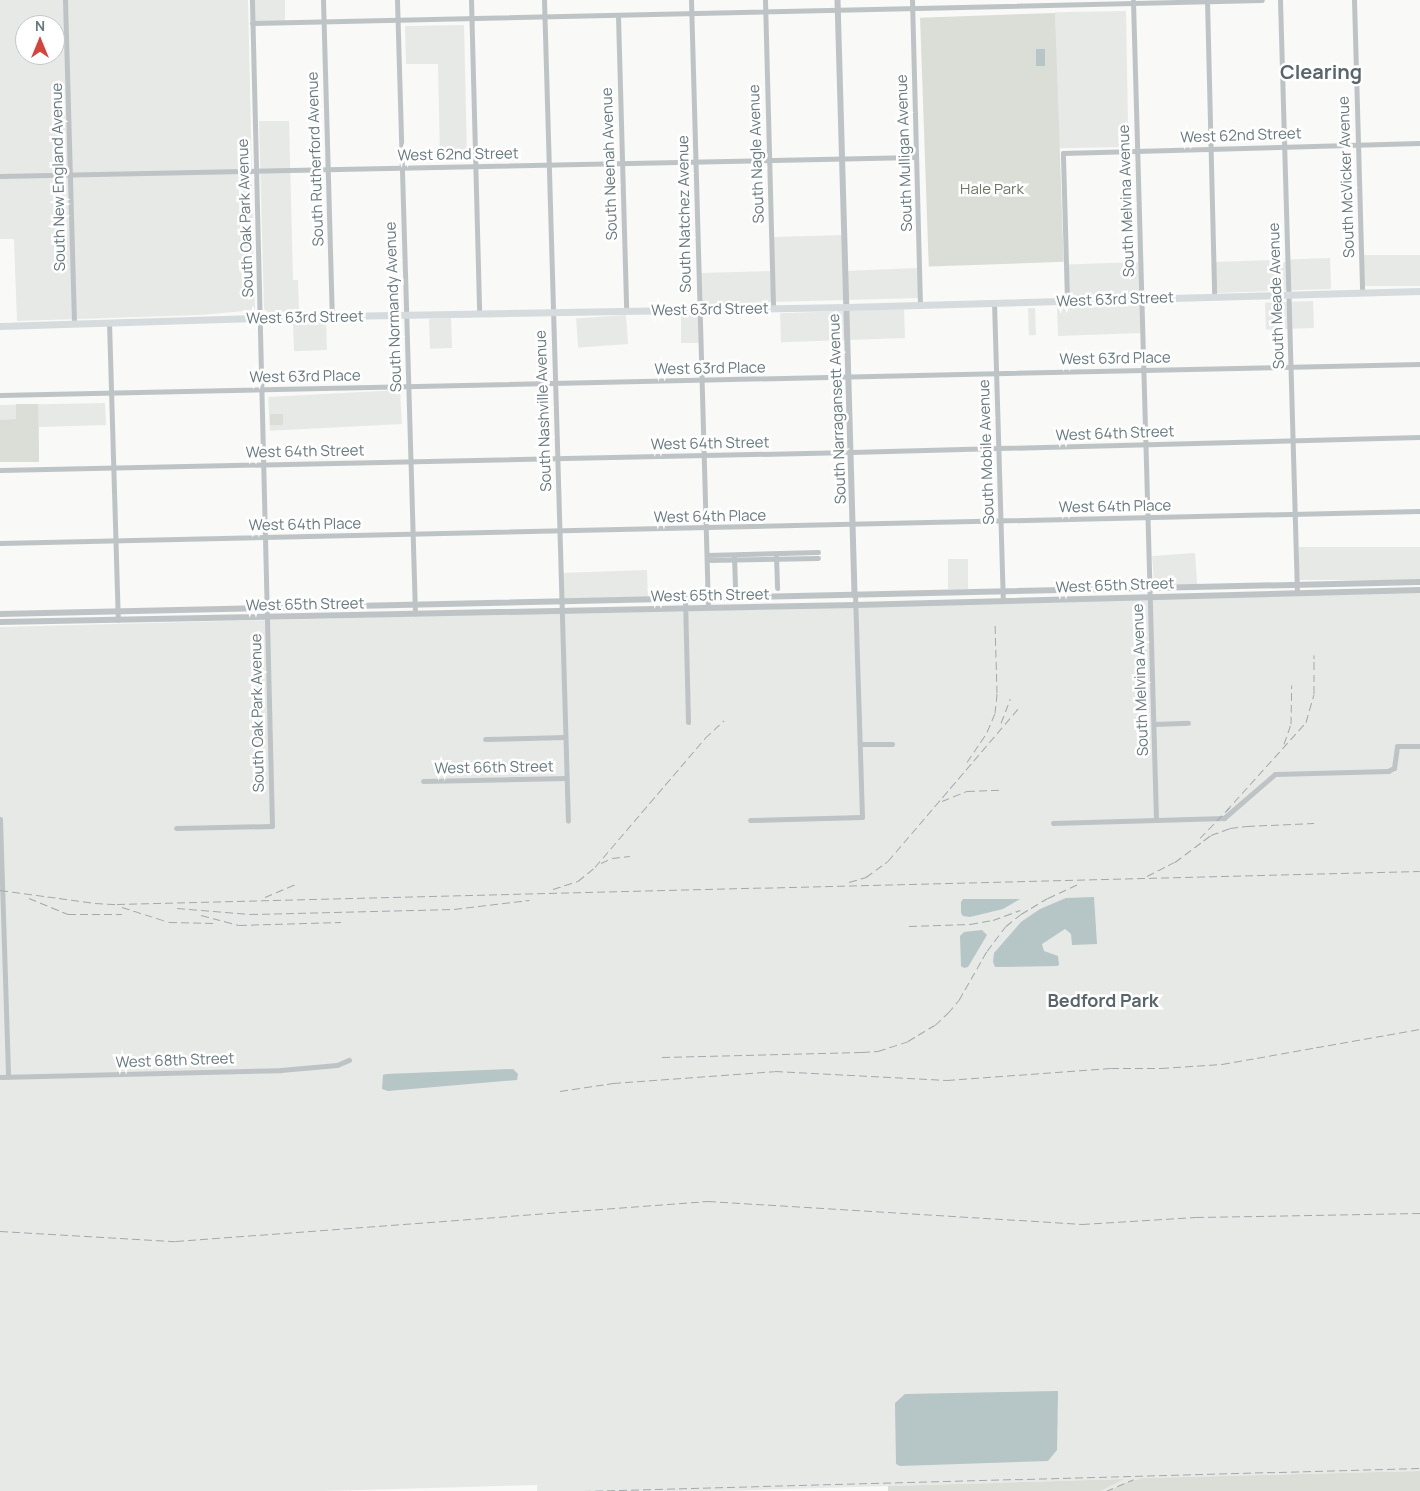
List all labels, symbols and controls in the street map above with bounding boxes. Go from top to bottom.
north arrow [15,15,65,65]
text: N [35,16,45,35]
district label: Clearing [1280,59,1362,83]
street label: South Rutherford Avenue [303,71,327,247]
street label: South Mulligan Avenue [892,74,916,232]
street label: South New England Avenue [47,83,69,271]
street label: South Nagle Avenue [745,84,767,224]
street label: South Neenah Avenue [597,87,621,241]
street label: South McVicker Avenue [1334,96,1358,258]
street label: South Melvina Avenue [1114,124,1138,278]
street label: West 62nd Street [1180,124,1302,146]
street label: South Natchez Avenue [674,135,694,293]
street label: South Oak Park Avenue [233,138,257,298]
street label: West 62nd Street [397,144,519,164]
park label: Hale Park [960,180,1024,198]
street label: South Normandy Avenue [381,221,405,393]
street label: South Meade Avenue [1264,222,1288,370]
street label: West 63rd Street [1056,288,1174,310]
street label: West 63rd Street [651,299,769,319]
street label: West 63rd Street [246,307,364,327]
street label: South Narragansett Avenue [825,313,849,505]
street label: South Nashville Avenue [531,330,555,492]
street label: West 63rd Place [1059,348,1171,368]
street label: West 63rd Place [654,358,766,378]
street label: West 63rd Place [249,366,361,386]
street label: South Mobile Avenue [974,379,998,525]
street label: West 64th Street [1055,422,1175,444]
street label: West 64th Street [650,433,770,453]
street label: West 64th Street [245,441,365,461]
street label: West 64th Place [1059,496,1171,516]
street label: West 64th Place [654,506,766,526]
street label: West 64th Place [249,514,361,534]
street label: West 65th Street [1055,574,1175,596]
street label: West 65th Street [650,585,770,605]
street label: West 65th Street [245,594,365,614]
street label: South Melvina Avenue [1128,603,1152,757]
street label: South Oak Park Avenue [247,633,267,793]
street label: West 66th Street [434,757,554,777]
district label: Bedford Park [1047,989,1159,1011]
street label: West 68th Street [115,1049,235,1071]

